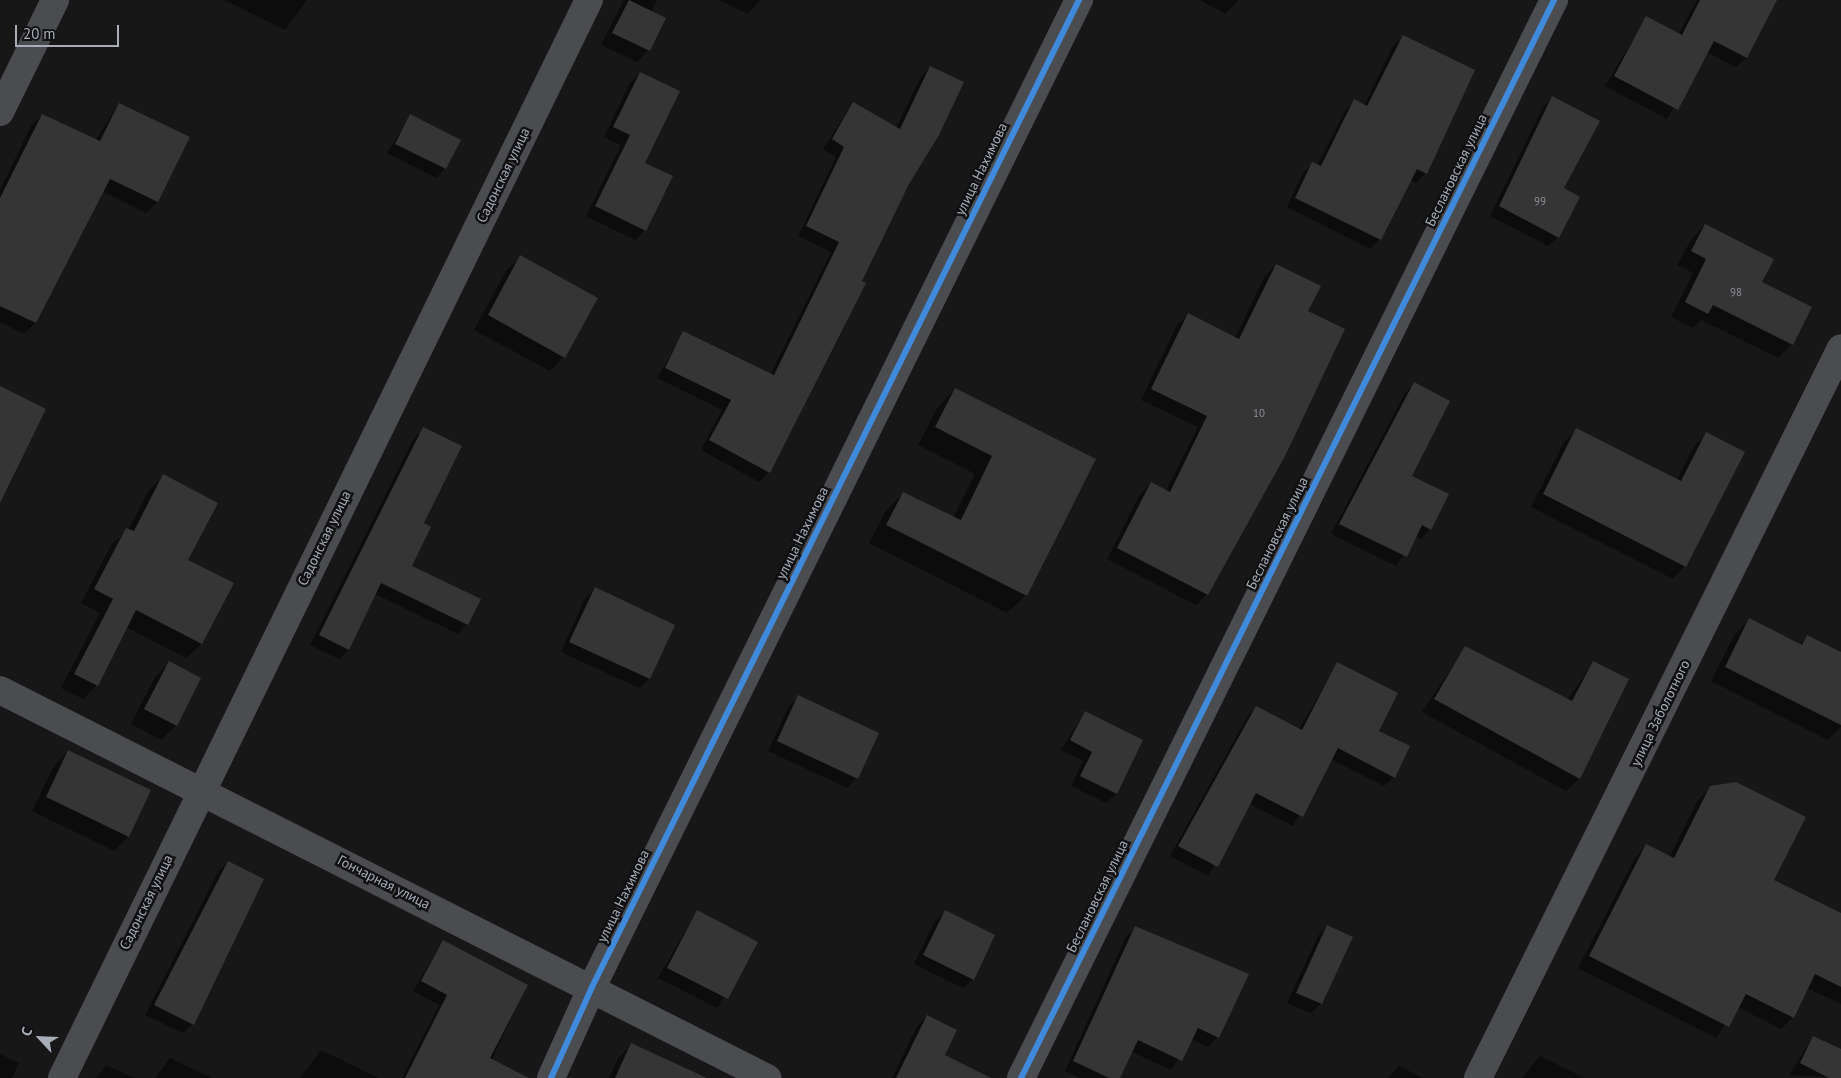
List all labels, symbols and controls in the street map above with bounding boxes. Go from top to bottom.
scale bar [18,15,121,47]
text: 20 m [23,24,56,43]
street label: Беслановская улица [1421,111,1491,229]
street label: улица Нахимова [951,120,1011,218]
street label: Садонская улица [473,125,533,225]
house number: 99 [1534,194,1546,208]
house number: 98 [1730,285,1742,299]
house number: 10 [1253,406,1265,420]
street label: Беслановская улица [1242,474,1312,592]
street label: улица Нахимова [772,484,832,582]
street label: Садонская улица [294,488,354,588]
street label: улица Заболотного [1627,657,1693,769]
street label: Беслановская улица [1062,837,1132,955]
street label: улица Нахимова [593,847,653,945]
street label: Гончарная улица [335,851,433,913]
street label: Садонская улица [116,852,176,952]
north arrow [15,1013,65,1063]
text: С [17,1024,36,1039]

